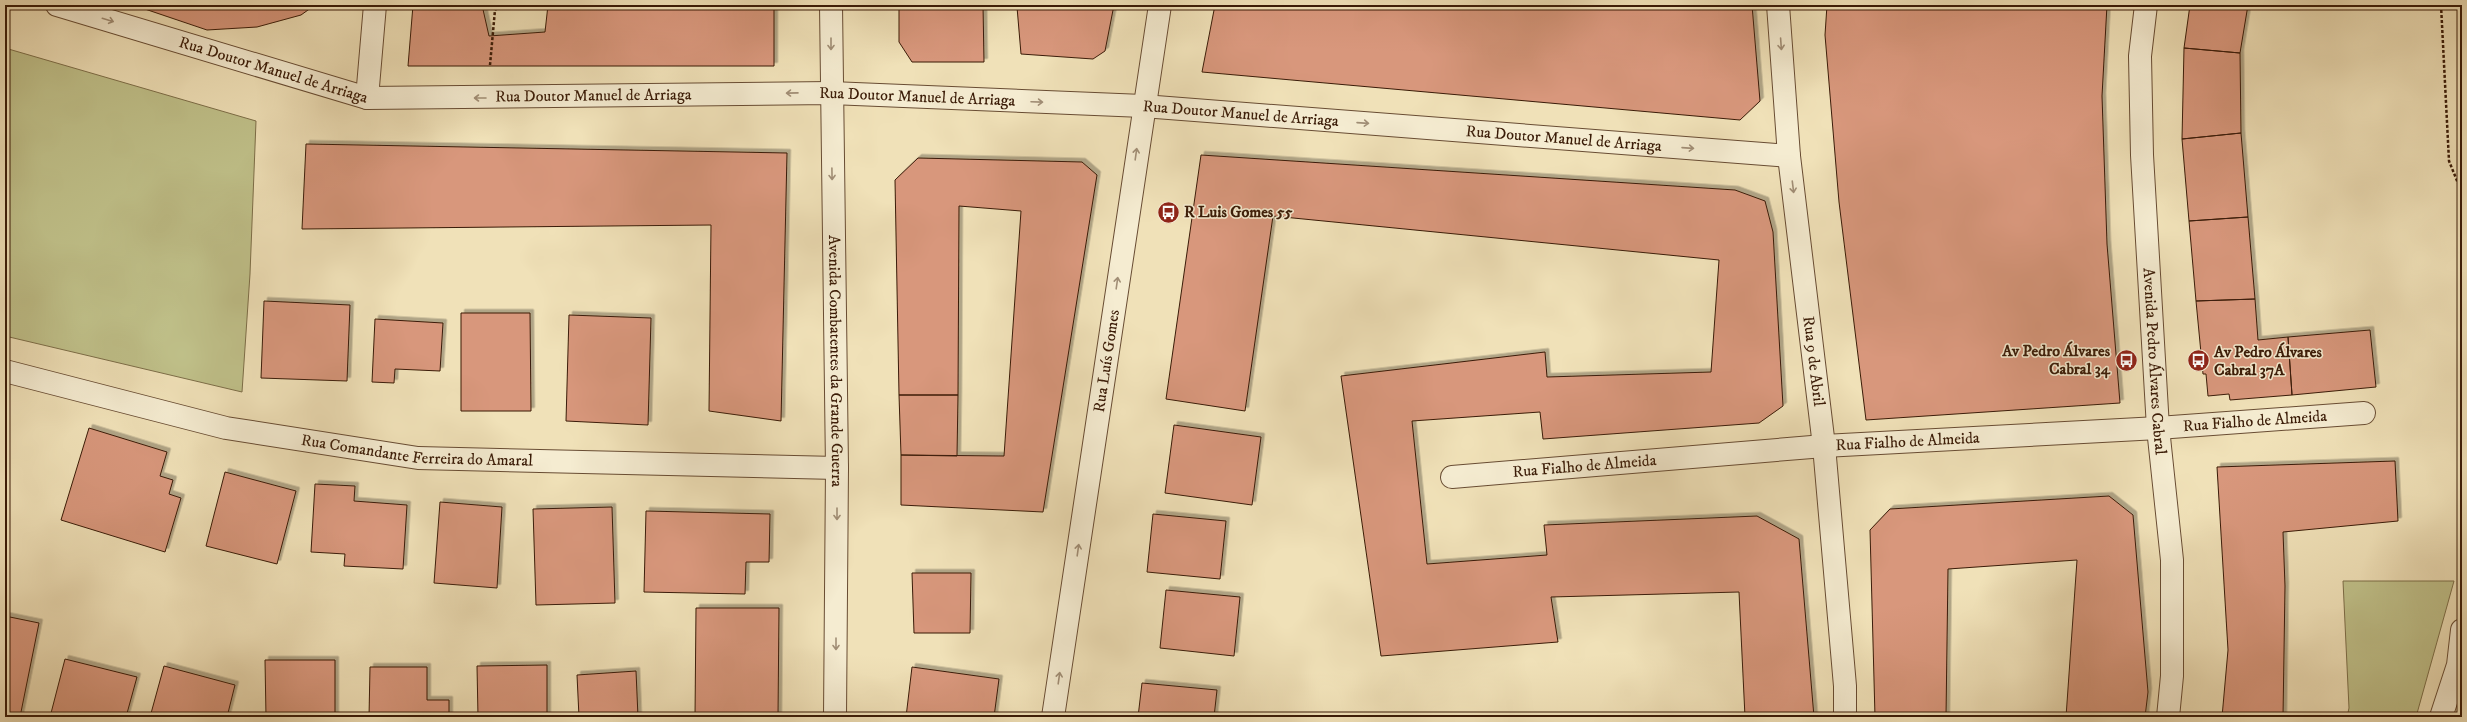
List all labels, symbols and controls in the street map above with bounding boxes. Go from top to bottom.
one-way arrow [101,17,114,24]
street label: Rua Doutor Manuel de Arriaga [177,32,371,108]
one-way arrow [827,37,835,50]
one-way arrow [1777,37,1784,50]
street label: Rua Doutor Manuel de Arriaga [819,83,1016,111]
street label: Rua Doutor Manuel de Arriaga [495,85,692,107]
one-way arrow [786,89,799,97]
one-way arrow [474,94,487,102]
street label: Rua Doutor Manuel de Arriaga [1142,96,1340,131]
one-way arrow [1030,98,1043,105]
one-way arrow [1356,120,1369,127]
street label: Rua Doutor Manuel de Arriaga [1465,121,1663,156]
one-way arrow [1681,144,1694,151]
one-way arrow [1132,148,1140,161]
one-way arrow [828,167,836,180]
one-way arrow [1789,180,1797,193]
bus stop icon: R Luis Gomes 55 [1156,199,1182,225]
place label: R Luis Gomes 55 [1184,202,1293,222]
street label: Avenida Combatentes da Grande Guerra [824,235,847,487]
street label: Avenida Pedro Álvares Cabral [2139,267,2171,456]
one-way arrow [1113,277,1121,290]
street label: Rua Luís Gomes [1089,308,1124,414]
street label: Rua 9 de Abril [1798,315,1829,407]
place label: Av Pedro Álvares Cabral 34 [2001,341,2111,379]
place label: Av Pedro Álvares Cabral 37A [2213,342,2322,380]
bus stop icon: Av Pedro Álvares Cabral 34 [2113,347,2139,373]
bus stop icon: Av Pedro Álvares Cabral 37A [2185,348,2211,374]
street label: Rua Fialho de Almeida [2182,406,2328,436]
street label: Rua Fialho de Almeida [1835,428,1980,455]
street label: Rua Comandante Ferreira do Amaral [300,430,533,471]
street label: Rua Fialho de Almeida [1512,450,1657,482]
one-way arrow [833,507,841,520]
one-way arrow [1074,544,1082,557]
one-way arrow [832,637,840,650]
one-way arrow [1055,672,1063,685]

